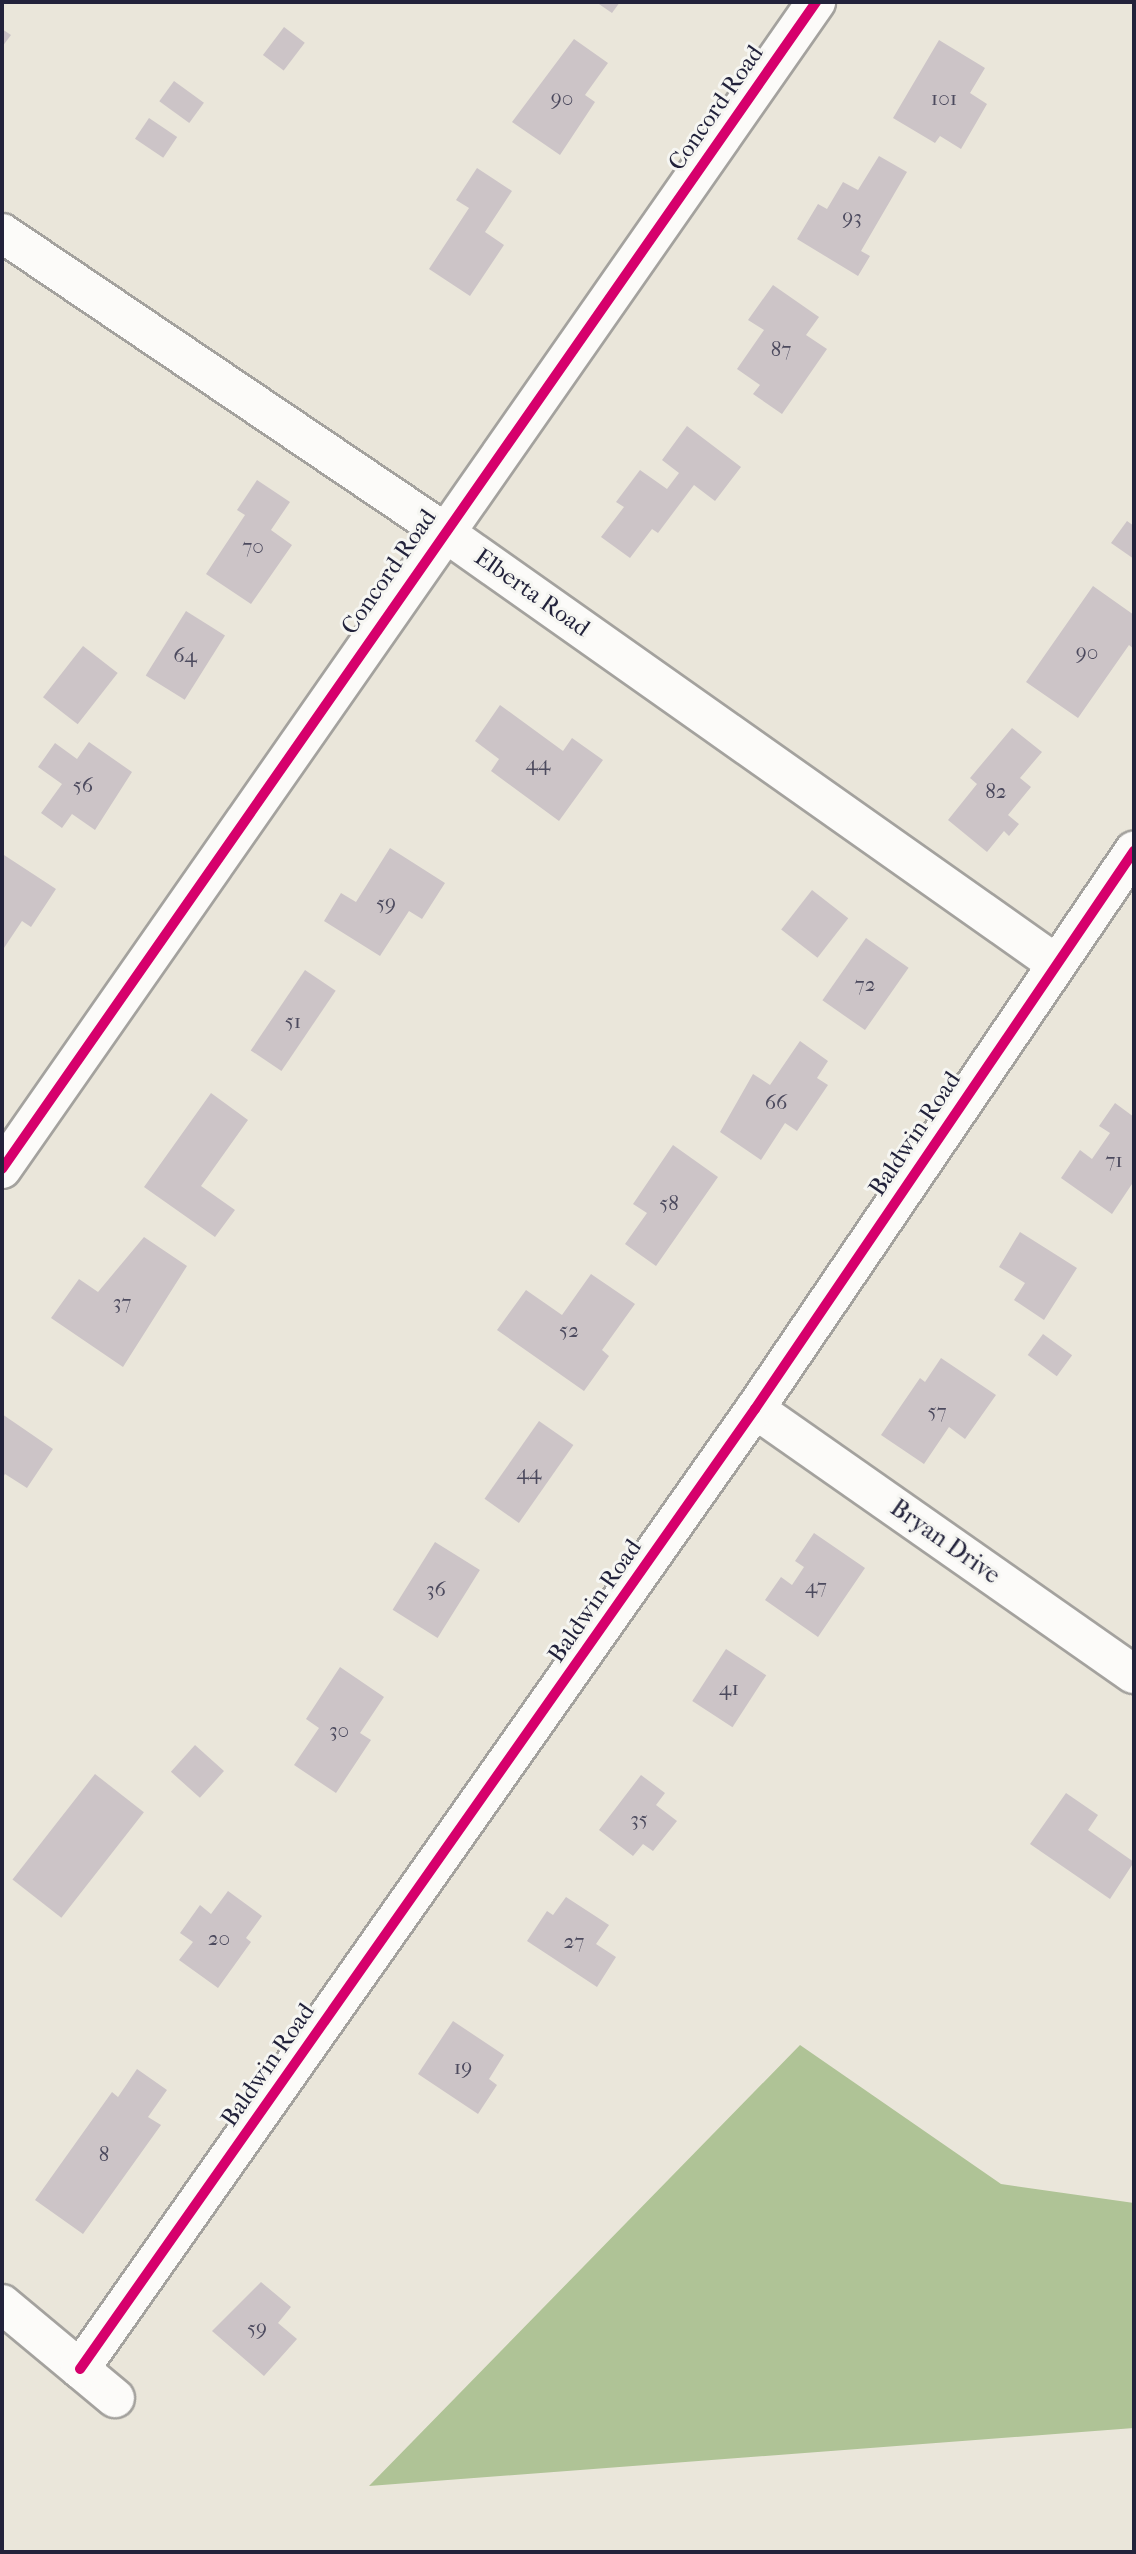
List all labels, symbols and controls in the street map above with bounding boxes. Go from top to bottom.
street label: Concord Road [662,40,770,176]
house number: 90 [551,85,573,111]
house number: 101 [931,85,957,111]
house number: 93 [842,204,862,230]
house number: 87 [771,336,791,362]
street label: Concord Road [335,504,443,640]
house number: 70 [242,533,264,559]
street label: Elberta Road [469,543,595,643]
house number: 90 [1076,639,1098,665]
house number: 64 [173,642,197,668]
house number: 44 [526,750,550,776]
house number: 56 [73,772,93,798]
house number: 82 [985,778,1007,804]
house number: 59 [376,890,396,916]
house number: 72 [855,971,875,997]
house number: 51 [285,1008,301,1034]
street label: Baldwin Road [863,1066,967,1202]
house number: 66 [765,1089,787,1115]
house number: 71 [1105,1147,1123,1173]
house number: 58 [659,1190,679,1216]
house number: 37 [113,1289,131,1315]
house number: 52 [559,1317,579,1343]
house number: 57 [927,1398,947,1424]
house number: 44 [517,1459,541,1485]
street label: Bryan Drive [885,1494,1005,1590]
street label: Baldwin Road [542,1534,648,1668]
house number: 47 [805,1573,827,1599]
house number: 36 [426,1576,446,1602]
house number: 41 [719,1675,739,1701]
house number: 30 [329,1717,349,1743]
house number: 35 [630,1806,648,1832]
house number: 20 [208,1925,230,1951]
house number: 27 [564,1928,584,1954]
street label: Baldwin Road [215,1998,321,2132]
house number: 19 [454,2054,472,2080]
house number: 8 [99,2141,109,2167]
house number: 59 [247,2315,267,2341]

